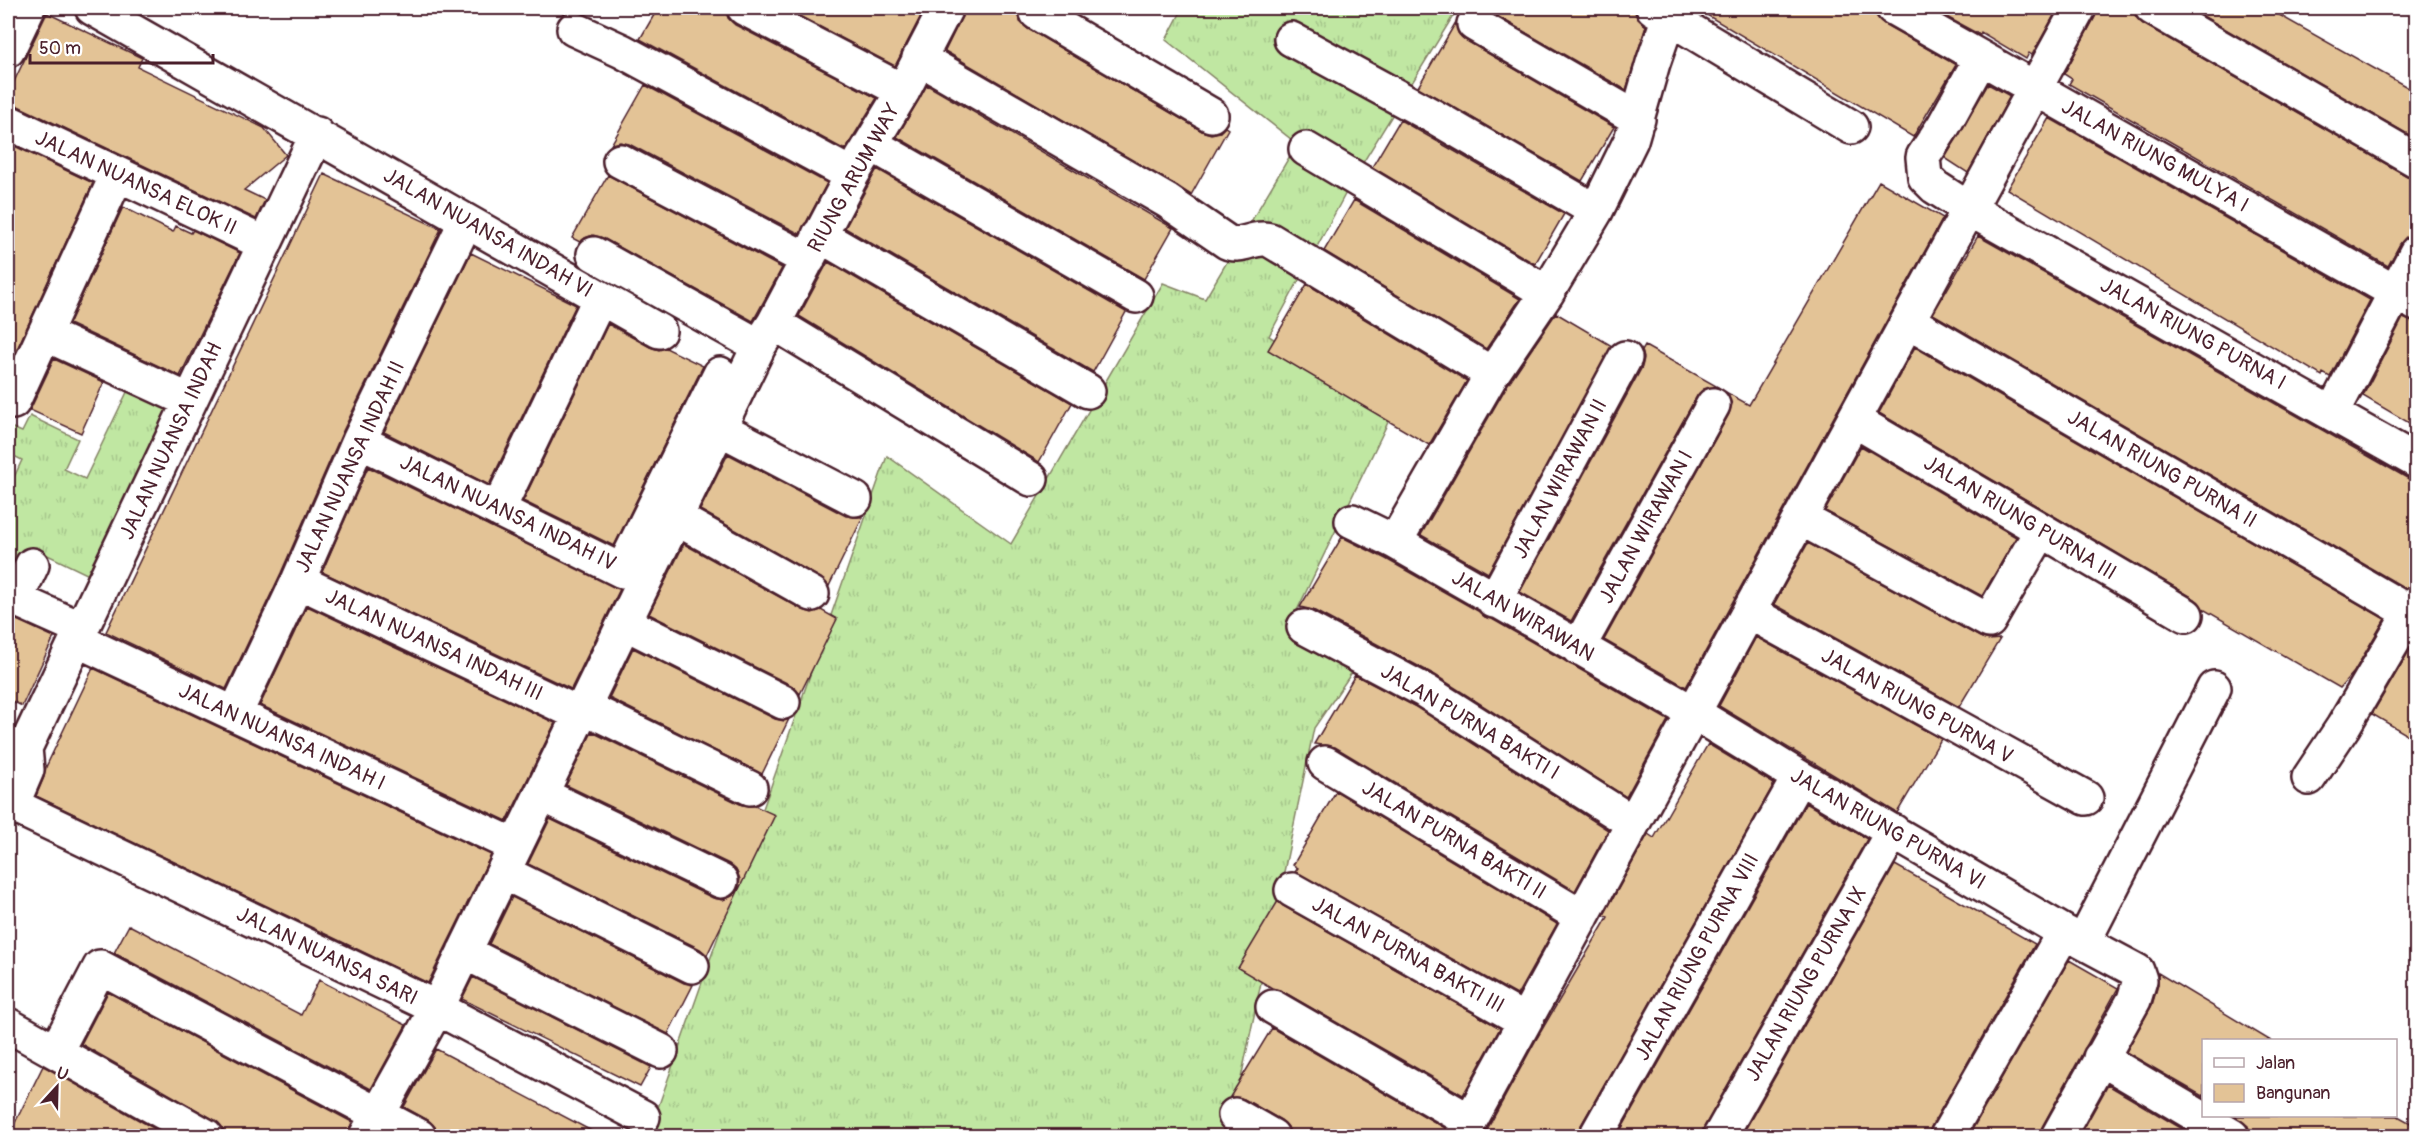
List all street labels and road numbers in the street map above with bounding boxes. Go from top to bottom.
street label: JALAN RIUNG MULYA I [2057,93,2253,219]
street label: RIUNG ARUM WAY [802,99,906,257]
street label: JALAN NUANSA ELOK II [31,124,241,242]
street label: JALAN NUANSA INDAH VI [378,162,598,304]
street label: JALAN RIUNG PURNA I [2095,272,2291,396]
street label: JALAN NUANSA INDAH [113,338,229,544]
street label: JALAN NUANSA INDAH II [289,357,411,577]
street label: JALAN WIRAWAN II [1506,394,1614,564]
street label: JALAN RIUNG PURNA II [2062,404,2262,534]
street label: JALAN WIRAWAN I [1593,446,1699,608]
street label: JALAN NUANSA INDAH IV [395,449,621,577]
street label: JALAN RIUNG PURNA III [1919,450,2121,586]
street label: JALAN WIRAWAN [1447,564,1599,668]
street label: JALAN NUANSA INDAH III [321,583,547,707]
street label: JALAN RIUNG PURNA V [1816,642,2018,770]
street label: JALAN PURNA BAKTI I [1376,658,1564,786]
street label: JALAN NUANSA INDAH I [174,677,390,797]
street label: JALAN RIUNG PURNA VI [1786,762,1990,896]
street label: JALAN PURNA BAKTI II [1357,774,1551,906]
street label: JALAN RIUNG PURNA VIII [1629,849,1765,1065]
street label: JALAN RIUNG PURNA IX [1739,882,1873,1086]
street label: JALAN PURNA BAKTI III [1307,891,1509,1019]
street label: JALAN NUANSA SARI [232,900,422,1012]

